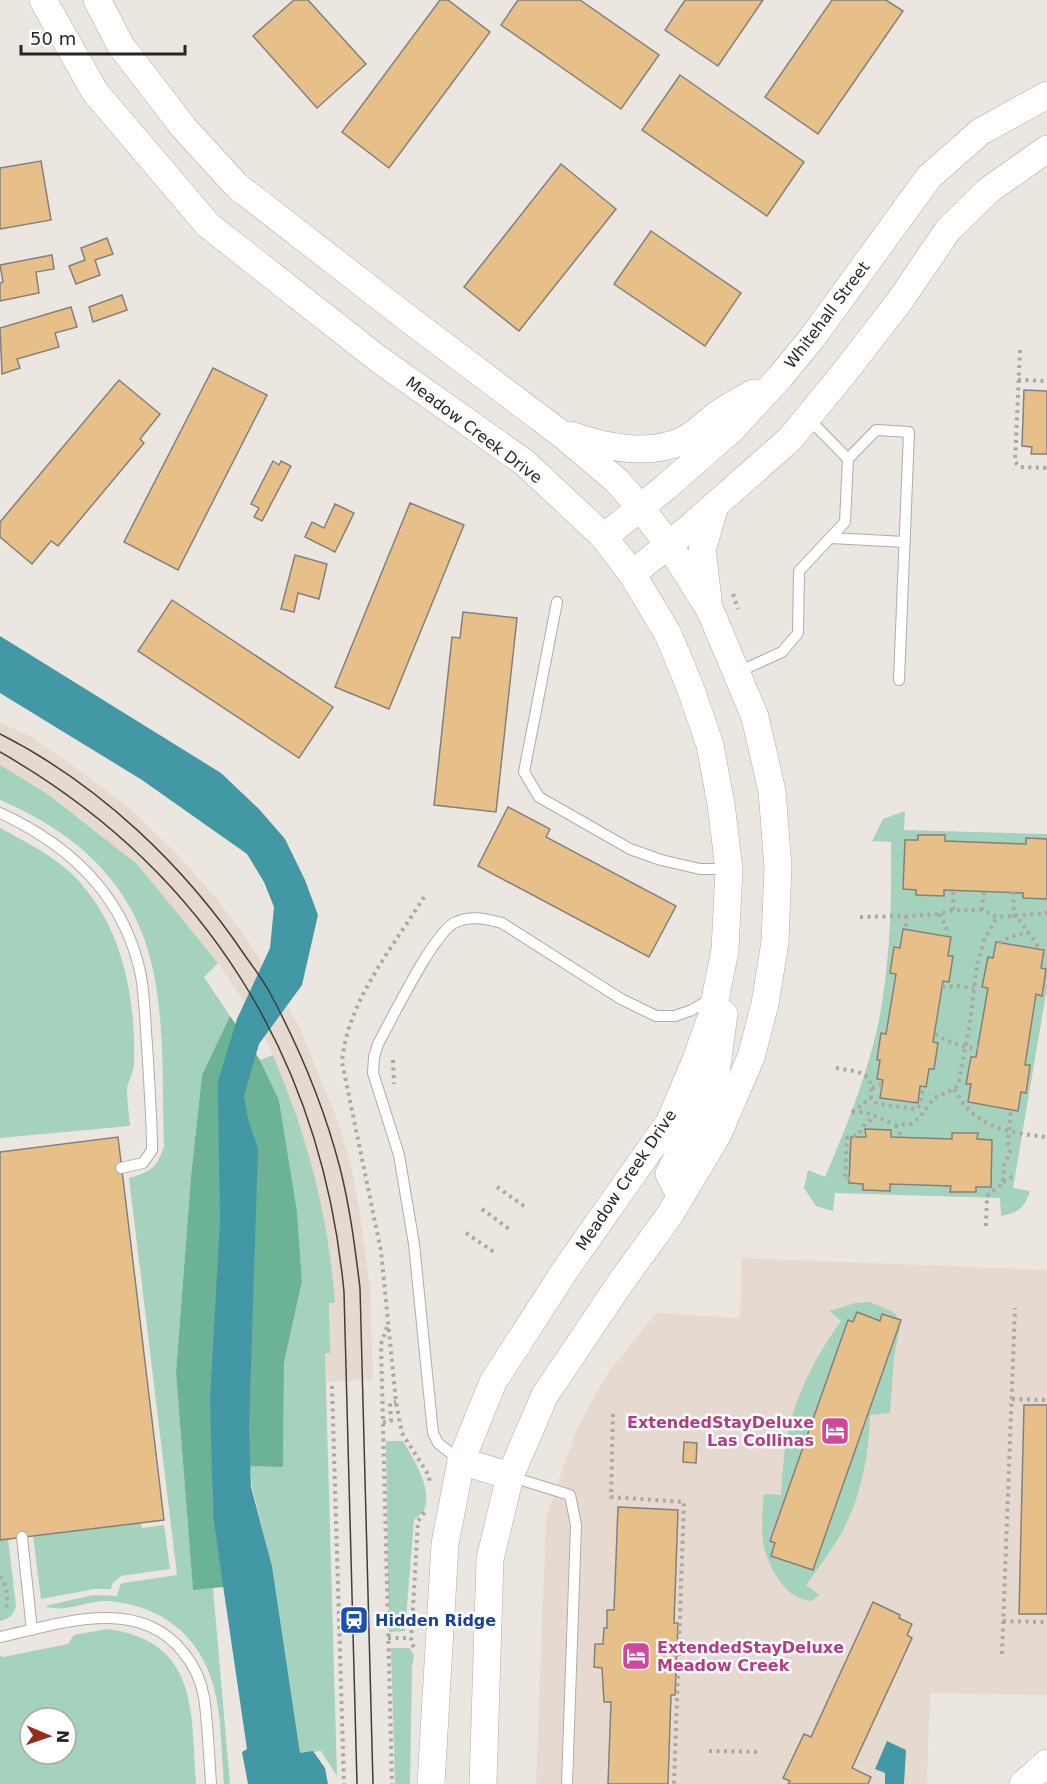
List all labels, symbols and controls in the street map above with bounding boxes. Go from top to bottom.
scale bar [21,18,184,56]
text: 50 m [30,28,76,49]
street label: Whitehall Street [781,258,873,372]
street label: Meadow Creek Drive [402,373,546,487]
street label: Meadow Creek Drive [572,1106,680,1254]
place label: ExtendedStayDeluxe Las Collinas [627,1413,814,1450]
hotel icon: ExtendedStayDeluxe Las Collinas [819,1415,851,1447]
station icon: Hidden Ridge [338,1604,370,1636]
place label: Hidden Ridge [375,1611,496,1630]
place label: ExtendedStayDeluxe Meadow Creek [657,1638,844,1675]
hotel icon: ExtendedStayDeluxe Meadow Creek [620,1640,652,1672]
north arrow [18,1706,78,1766]
text: N [53,1729,72,1744]

